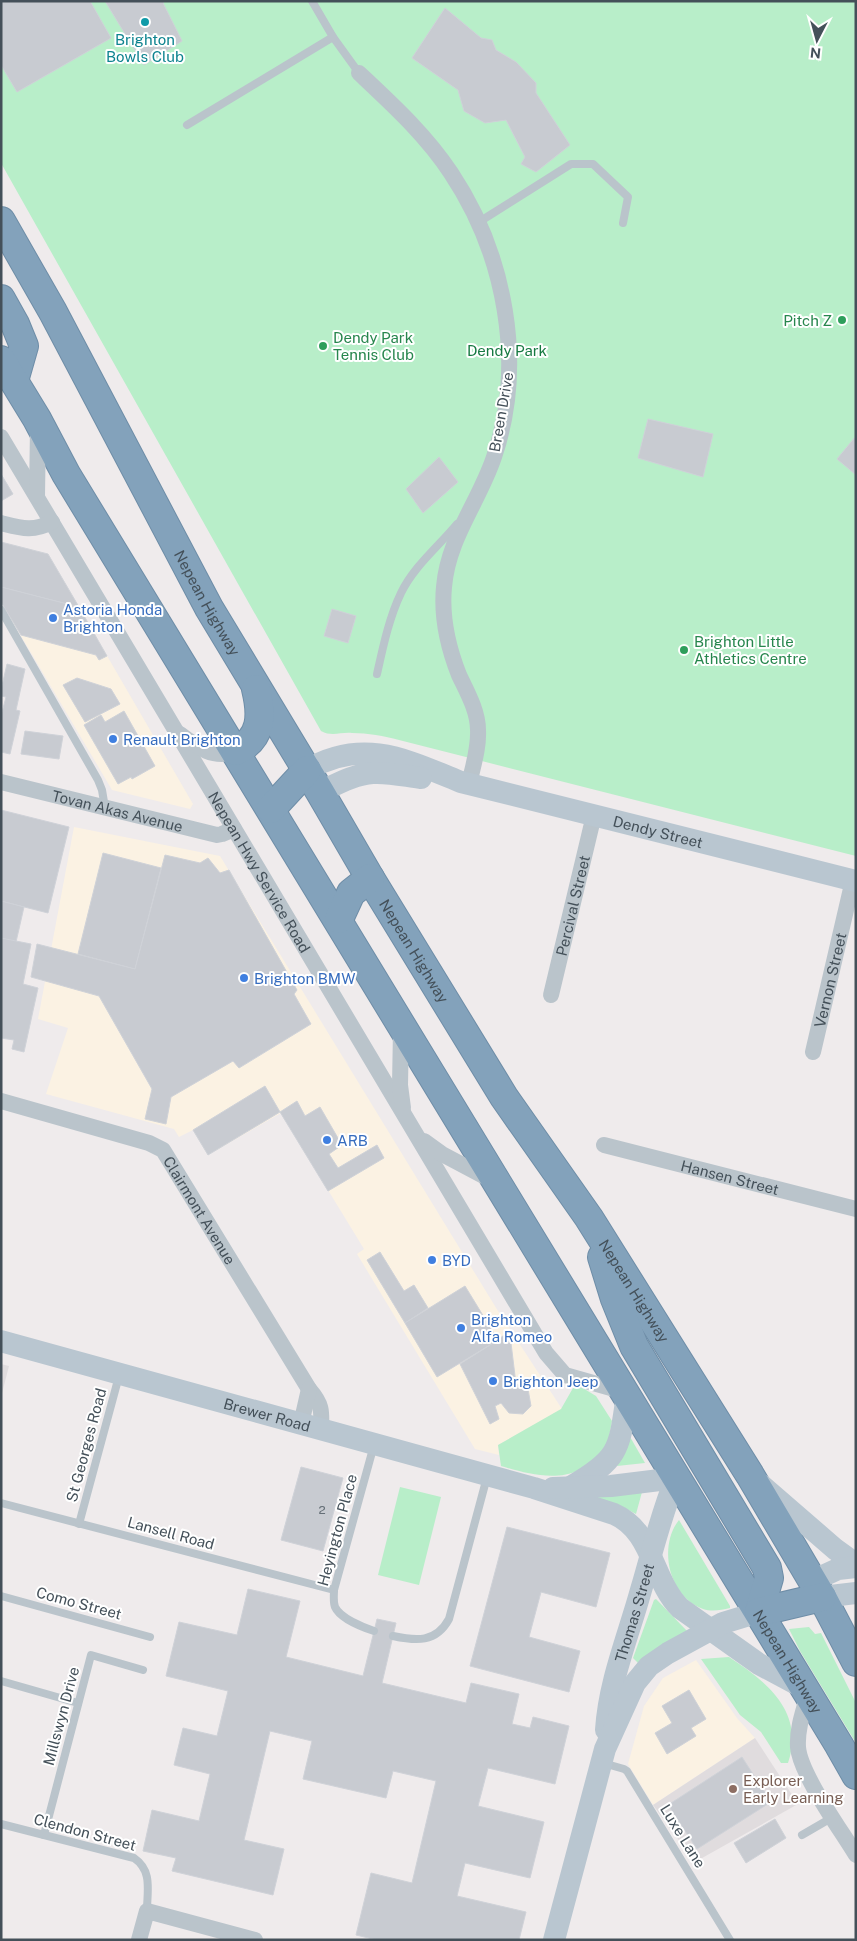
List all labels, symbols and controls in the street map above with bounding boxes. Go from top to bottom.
north arrow [792,15,842,65]
marker: Brighton Bowls Club [139,16,151,28]
place label: Brighton Bowls Club [106,31,184,65]
text: N [809,44,822,61]
place label: Pitch Z [783,312,832,329]
marker: Pitch Z [836,314,848,326]
place label: Dendy Park Tennis Club [333,329,414,363]
marker: Dendy Park Tennis Club [317,340,329,352]
park label: Dendy Park [467,342,547,359]
street label: Breen Drive [486,371,516,453]
street label: Nepean Highway [171,547,244,658]
place label: Astoria Honda Brighton [63,601,162,635]
marker: Astoria Honda Brighton [47,612,59,624]
place label: Brighton Little Athletics Centre [694,633,807,667]
marker: Brighton Little Athletics Centre [678,644,690,656]
place label: Renault Brighton [123,731,241,748]
marker: Renault Brighton [107,733,119,745]
street label: Tovan Akas Avenue [50,786,185,835]
street label: Nepean Hwy Service Road [205,788,314,955]
street label: Dendy Street [611,812,705,851]
street label: Percival Street [552,853,593,958]
street label: Nepean Highway [376,896,453,1006]
street label: Vernon Street [810,931,849,1029]
place label: Brighton BMW [254,970,355,987]
marker: Brighton BMW [238,972,250,984]
place label: ARB [337,1132,368,1149]
marker: ARB [321,1134,333,1146]
street label: Clairmont Avenue [160,1153,239,1267]
street label: Hansen Street [679,1156,781,1198]
street label: Nepean Highway [596,1236,673,1345]
place label: BYD [442,1252,471,1269]
marker: BYD [426,1254,438,1266]
place label: Brighton Alfa Romeo [471,1311,552,1345]
marker: Brighton Alfa Romeo [455,1322,467,1334]
place label: Brighton Jeep [503,1373,599,1390]
marker: Brighton Jeep [487,1375,499,1387]
street label: St Georges Road [63,1386,109,1504]
street label: Brewer Road [222,1394,312,1434]
street label: Heyington Place [314,1472,360,1588]
house number: 2 [318,1503,326,1517]
street label: Lansell Road [126,1513,216,1553]
street label: Thomas Street [611,1561,657,1664]
street label: Como Street [34,1583,124,1623]
street label: Nepean Highway [750,1606,826,1716]
street label: Millswyn Drive [40,1665,82,1767]
place label: Explorer Early Learning [743,1772,844,1806]
marker: Explorer Early Learning [727,1783,739,1795]
street label: Luxe Lane [657,1801,709,1871]
street label: Clendon Street [32,1810,138,1854]

